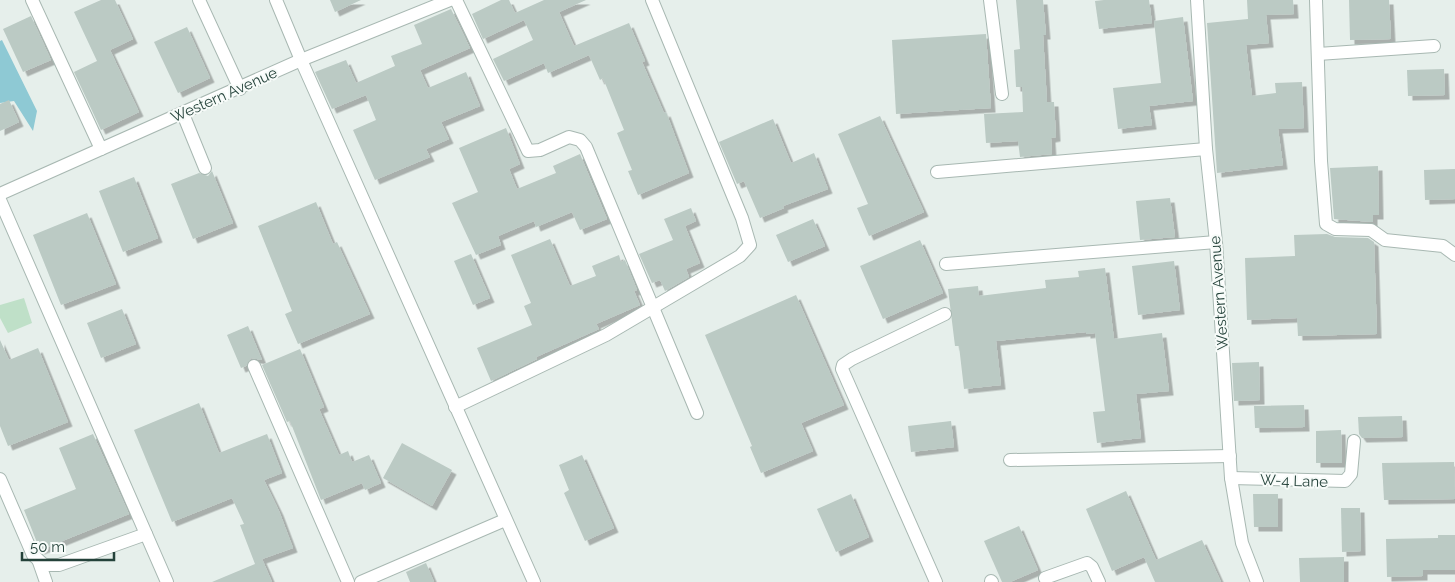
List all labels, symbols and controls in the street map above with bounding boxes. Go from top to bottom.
street label: Western Avenue [168,63,280,126]
street label: Western Avenue [1206,235,1232,351]
street label: W-4 Lane [1260,471,1328,491]
scale bar [22,530,115,562]
text: 50 m [30,538,65,556]

